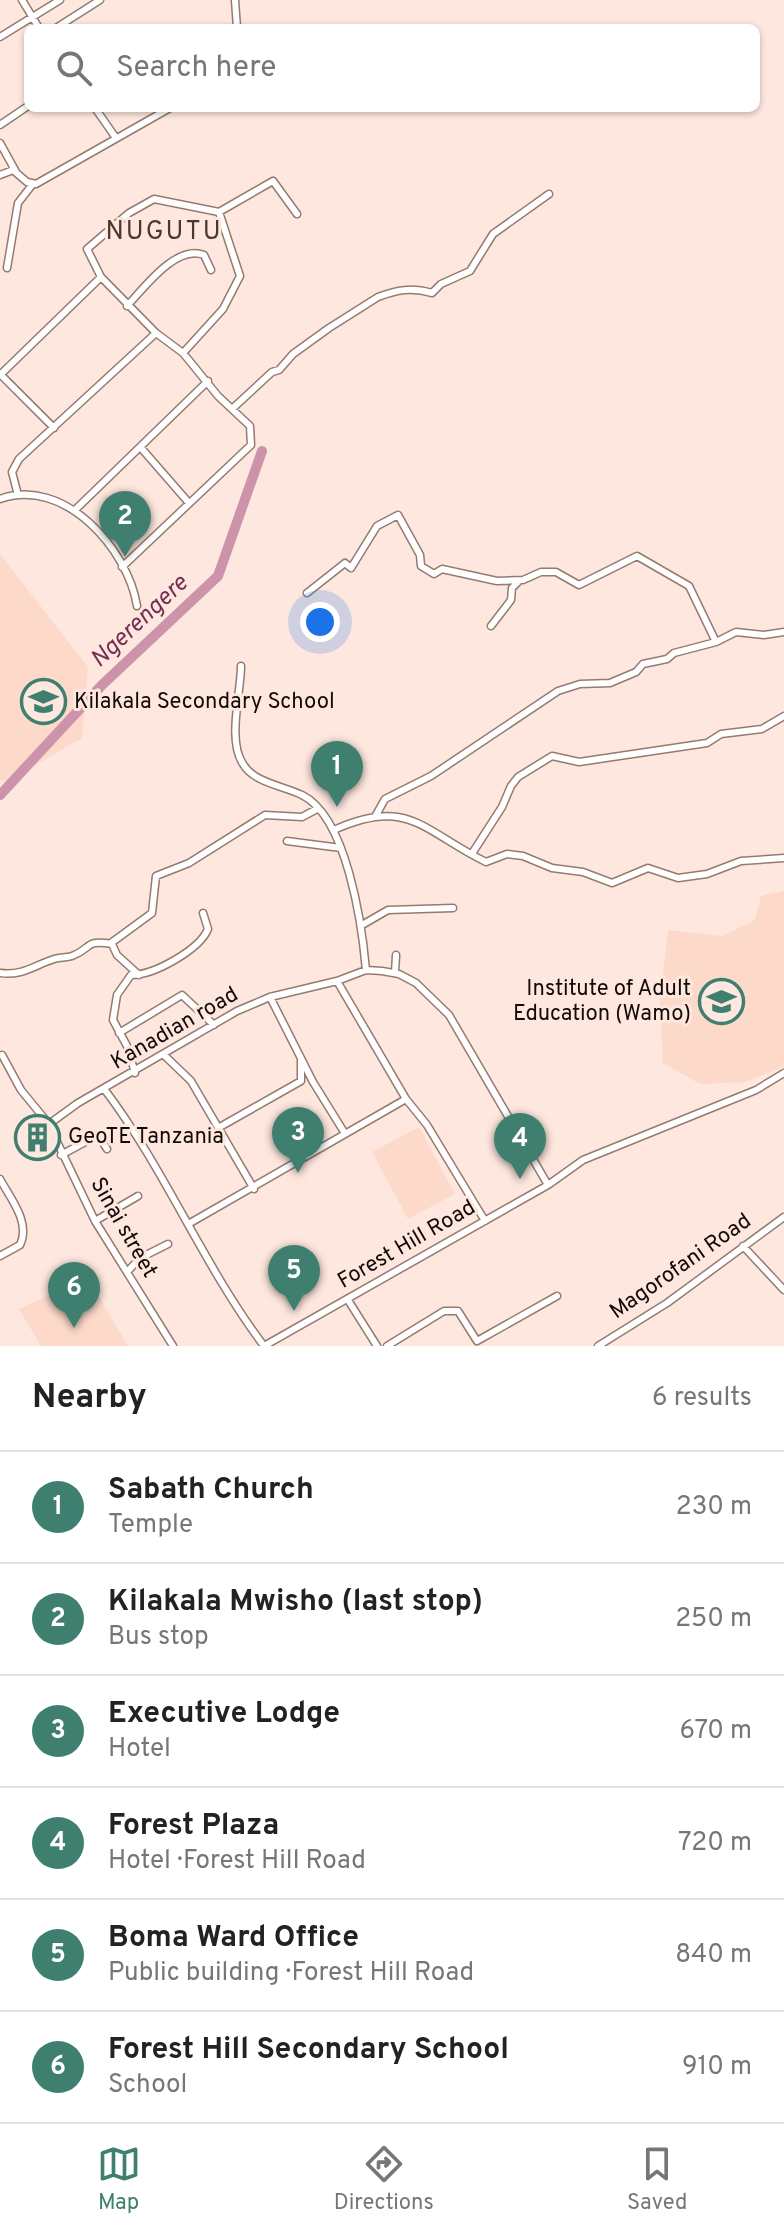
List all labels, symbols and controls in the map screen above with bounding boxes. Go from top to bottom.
search box [24,24,760,112]
icon: search [52,46,96,90]
text: Search here [116,50,276,87]
district label: NUGUTU [105,216,223,249]
pin: 2 [99,491,151,557]
water label: Ngerengere [85,569,195,675]
your location [300,602,340,642]
school or university icon: Kilakala Secondary School [19,678,67,726]
place label: Kilakala Secondary School [74,689,335,716]
pin: 1 [311,741,363,807]
place label: Institute of Adult Education (Wamo) [513,976,691,1028]
school or university icon: Institute of Adult Education (Wamo) [698,978,746,1026]
street label: Kanadian road [106,982,244,1076]
pin: 3 [272,1107,324,1173]
building icon: GeoTE Tanzania [13,1113,61,1161]
pin: 4 [494,1113,546,1179]
place label: GeoTE Tanzania [68,1124,224,1151]
street label: Sinai street [83,1173,163,1283]
street label: Forest Hill Road [333,1195,481,1295]
street label: Magorofani Road [605,1208,757,1326]
pin: 5 [268,1245,320,1311]
pin: 6 [48,1262,100,1328]
text: Nearby [32,1377,147,1420]
text: 6 results [652,1382,752,1415]
text: Sabath Church [108,1472,314,1509]
text: 1 [53,1491,63,1524]
text: 230 m [676,1491,752,1524]
text: Temple [108,1509,193,1542]
text: Kilakala Mwisho (last stop) [108,1584,483,1621]
text: 2 [50,1603,66,1636]
text: 250 m [675,1603,752,1636]
text: Bus stop [108,1621,209,1654]
text: Executive Lodge [108,1696,340,1733]
text: 3 [50,1715,66,1748]
text: 670 m [679,1715,752,1748]
text: Hotel [108,1733,171,1766]
text: Forest Plaza [108,1808,279,1845]
text: 4 [50,1827,66,1860]
text: 720 m [678,1827,752,1860]
text: Hotel · Forest Hill Road [108,1845,366,1878]
text: Boma Ward Office [108,1920,359,1957]
text: 5 [50,1939,66,1972]
text: 840 m [675,1939,752,1972]
text: Public building · Forest Hill Road [108,1957,474,1990]
text: Forest Hill Secondary School [108,2032,509,2069]
text: 6 [50,2051,66,2084]
text: 910 m [682,2051,752,2084]
text: School [108,2069,187,2102]
tab: Map [97,2142,141,2217]
tab: Directions [334,2142,434,2217]
tab: Saved [627,2142,687,2217]

